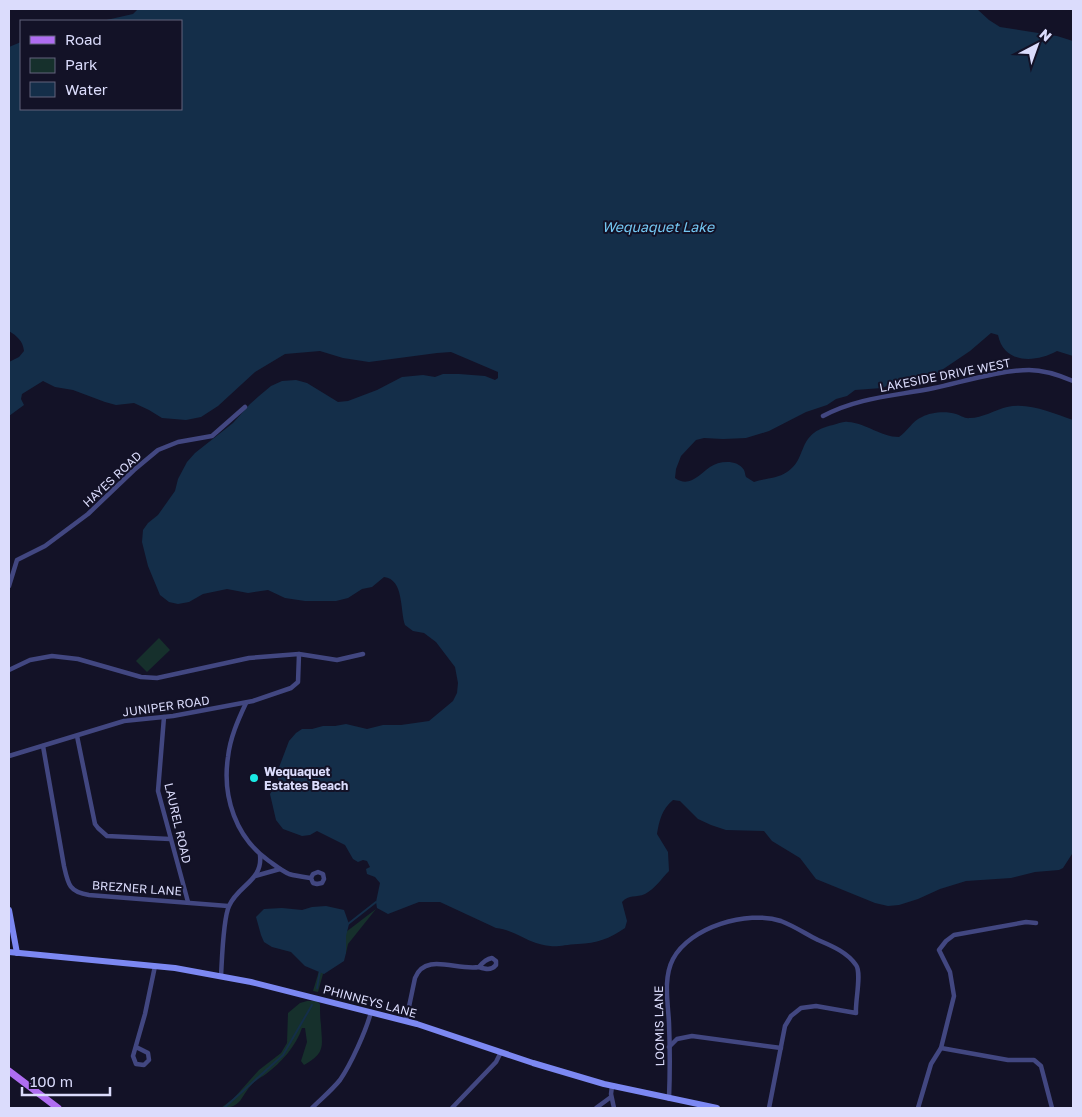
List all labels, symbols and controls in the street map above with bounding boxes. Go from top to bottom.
legend [20,20,182,110]
north arrow [1012,20,1062,70]
text: N [1036,25,1055,45]
text: Road [65,30,102,48]
text: Park [65,55,98,73]
text: Water [65,80,108,98]
water label: Wequaquet Lake [602,218,715,235]
street label: LAKESIDE DRIVE WEST [878,355,1013,395]
street label: HAYES ROAD [79,448,145,510]
street label: JUNIPER ROAD [121,692,211,720]
place label: Wequaquet Estates Beach [264,764,348,793]
marker: Wequaquet Estates Beach [248,772,260,784]
street label: LAUREL ROAD [161,781,195,865]
street label: BREZNER LANE [92,877,182,899]
street label: PHINNEYS LANE [322,981,418,1021]
street label: LOOMIS LANE [651,986,667,1066]
scale bar [22,1064,110,1096]
text: 100 m [30,1072,73,1090]

